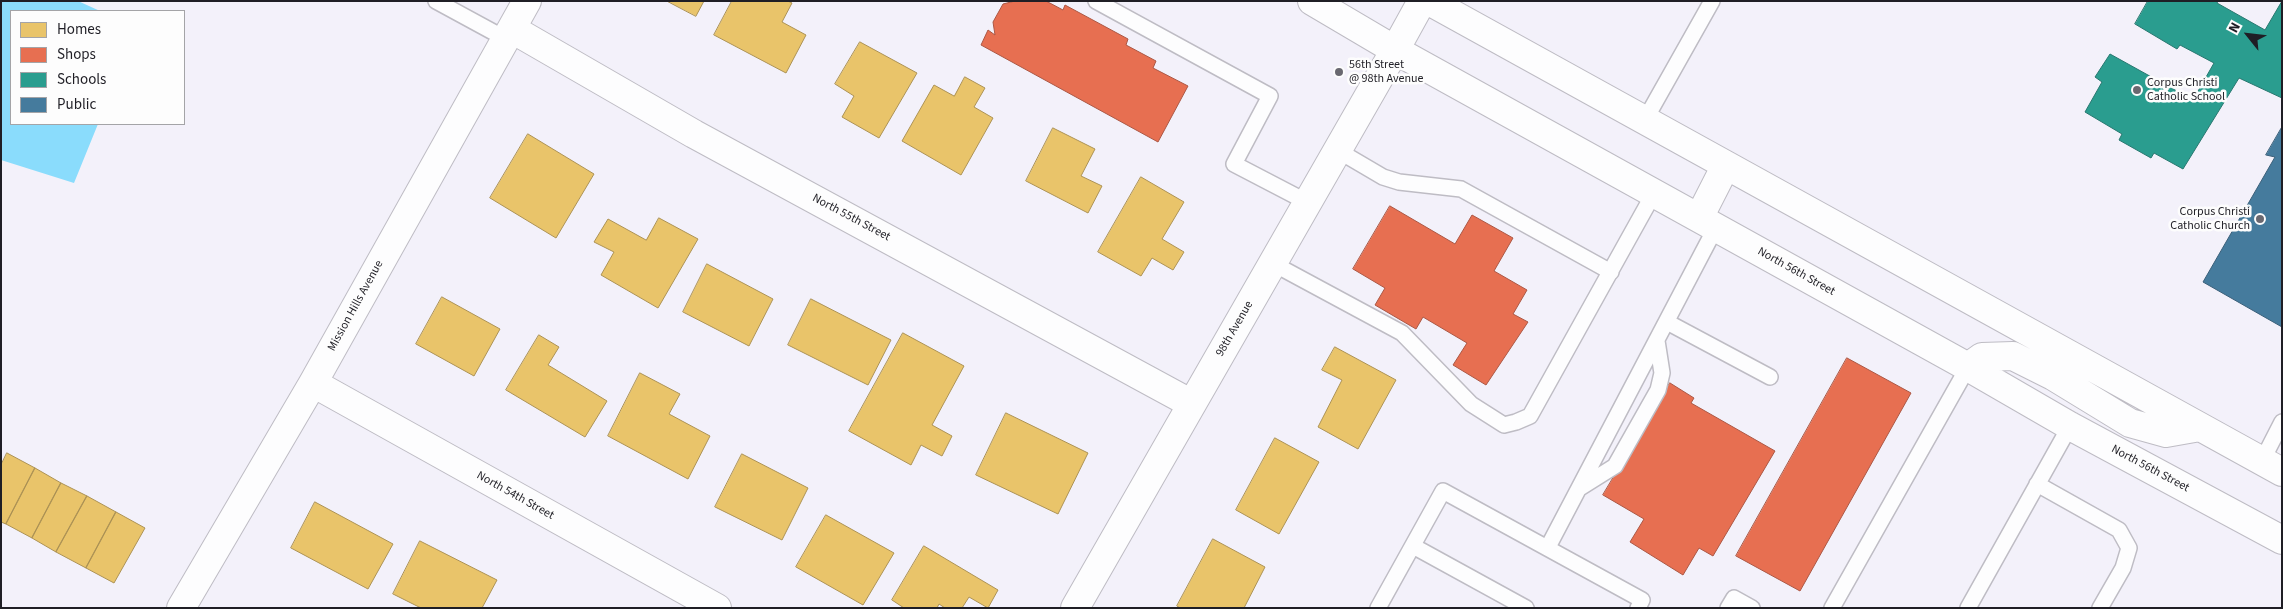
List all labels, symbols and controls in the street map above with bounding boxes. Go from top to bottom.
legend [10,10,185,125]
north arrow [2223,10,2273,60]
text: Homes [57,19,101,40]
text: N [2224,19,2246,37]
text: Shops [57,44,96,65]
place label: 56th Street @ 98th Avenue [1349,58,1423,86]
marker: 56th Street @ 98th Avenue [1333,66,1345,78]
text: Schools [57,69,106,90]
place label: Corpus Christi Catholic School [2147,76,2225,104]
marker: Corpus Christi Catholic School [2131,84,2143,96]
text: Public [57,94,96,115]
street label: North 55th Street [809,191,893,245]
place label: Corpus Christi Catholic Church [2170,205,2250,233]
marker: Corpus Christi Catholic Church [2254,213,2266,225]
street label: North 56th Street [1755,245,1837,299]
street label: Mission Hills Avenue [325,258,387,354]
street label: 98th Avenue [1213,299,1257,359]
street label: North 56th Street [2108,442,2192,496]
street label: North 54th Street [474,469,556,523]

